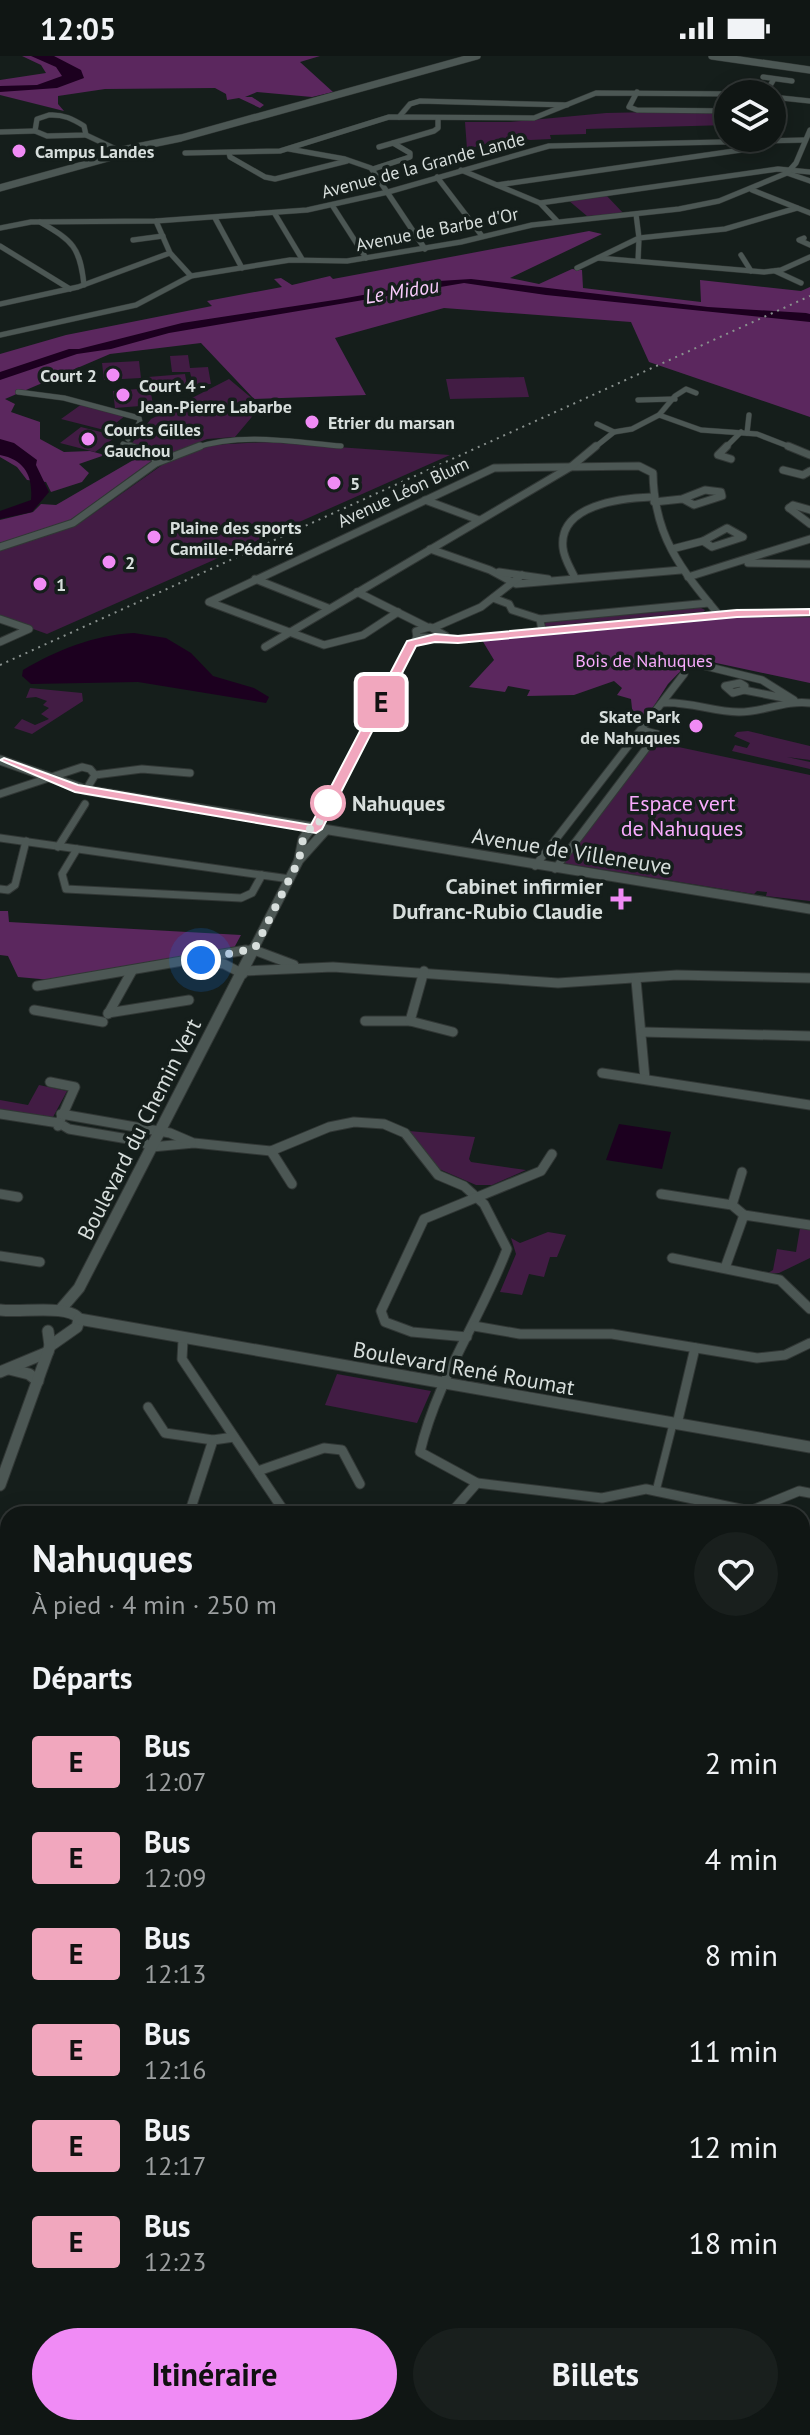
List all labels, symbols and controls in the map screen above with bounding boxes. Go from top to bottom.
text: 12:05 [40,9,116,48]
map controls [714,80,786,152]
button: layers [714,80,786,152]
street label: Avenue de la Grande Lande [319,127,527,203]
place label: Campus Landes [35,140,155,163]
marker: Campus Landes [10,142,28,160]
street label: Avenue de Barbe d'Or [354,202,520,256]
water label: Le Midou [363,272,441,310]
place label: Court 2 [40,364,97,387]
marker: Court 2 [104,366,122,384]
place label: Court 4 - Jean-Pierre Labarbe [138,374,292,418]
marker: Court 4 - Jean-Pierre Labarbe [114,386,132,404]
place label: Etrier du marsan [328,411,455,434]
marker: Etrier du marsan [303,413,321,431]
place label: Courts Gilles Gauchou [104,418,201,462]
marker: Courts Gilles Gauchou [79,430,97,448]
street label: Avenue Léon Blum [334,451,472,533]
place label: 5 [350,472,360,495]
marker: 5 [325,474,343,492]
place label: Plaine des sports Camille-Pédarré [170,516,302,560]
marker: Plaine des sports Camille-Pédarré [145,528,163,546]
place label: 2 [125,551,135,574]
marker: 2 [100,553,118,571]
place label: 1 [56,573,66,596]
marker: 1 [31,575,49,593]
park label: Bois de Nahuques [575,649,713,672]
line badge: E [355,676,407,728]
text: E [374,683,388,720]
place label: Skate Park de Nahuques [580,705,680,749]
marker: Skate Park de Nahuques [687,717,705,735]
marker: Nahuques [311,786,345,820]
place label: Nahuques [352,789,445,817]
park label: Espace vert de Nahuques [621,789,743,842]
street label: Avenue de Villeneuve [470,821,674,881]
place label: Cabinet infirmier Dufranc-Rubio Claudie [392,872,603,925]
marker: Cabinet infirmier Dufranc-Rubio Claudie [610,888,632,910]
your location [181,940,221,980]
street label: Boulevard du Chemin Vert [71,1013,207,1244]
street label: Boulevard René Roumat [351,1335,578,1401]
button: heart [694,1532,778,1616]
text: Nahuques [32,1533,193,1582]
text: À pied · 4 min · 250 m [32,1588,277,1621]
text: Départs [32,1658,132,1697]
text: Bus [144,1726,191,1765]
text: E [69,1743,83,1780]
text: 2 min [705,1743,778,1782]
text: 12:07 [144,1765,206,1798]
text: Bus [144,1822,191,1861]
text: E [69,1839,83,1876]
text: 4 min [705,1839,778,1878]
text: 12:09 [144,1861,206,1894]
text: Bus [144,1918,191,1957]
text: E [69,1935,83,1972]
text: 8 min [705,1935,778,1974]
text: 12:13 [144,1957,206,1990]
text: Bus [144,2014,191,2053]
text: E [69,2031,83,2068]
text: 11 min [688,2031,778,2070]
text: 12:16 [144,2053,206,2086]
text: Bus [144,2110,191,2149]
text: E [69,2127,83,2164]
text: 12 min [688,2127,778,2166]
text: 12:17 [144,2149,206,2182]
text: Bus [144,2206,191,2245]
text: E [69,2223,83,2260]
text: 18 min [688,2223,778,2262]
text: 12:23 [144,2245,206,2278]
button: Itinéraire [32,2328,397,2420]
button: Billets [413,2328,778,2420]

